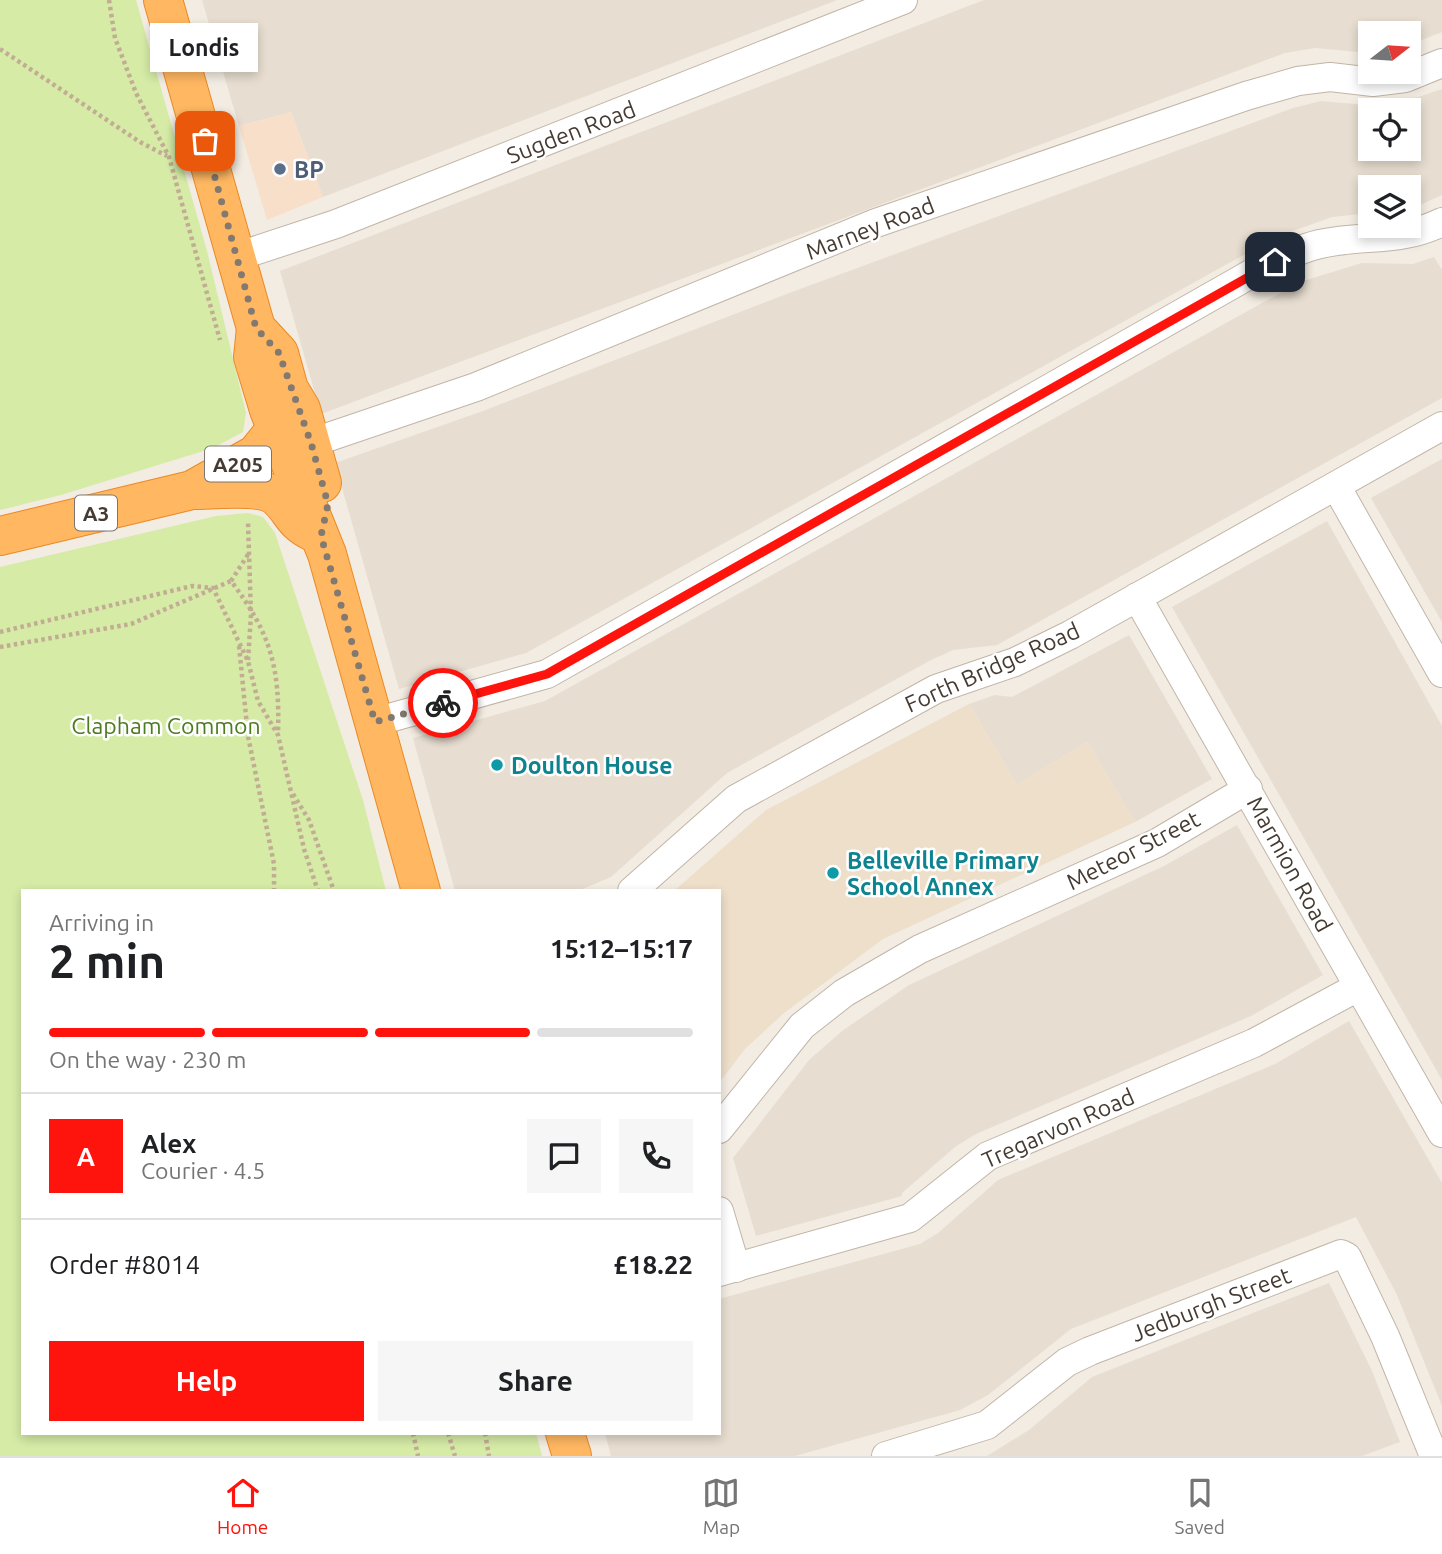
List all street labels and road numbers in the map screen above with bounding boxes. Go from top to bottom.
street label: Sugden Road [503,96,639,168]
street label: Marney Road [802,192,938,264]
road number: A205 [205,447,271,482]
road number: A3 [75,496,117,530]
street label: Forth Bridge Road [901,617,1083,717]
street label: Marmion Road [1243,792,1337,936]
street label: Meteor Street [1062,806,1204,894]
street label: Tregarvon Road [978,1083,1138,1173]
street label: Jedburgh Street [1128,1262,1294,1346]

